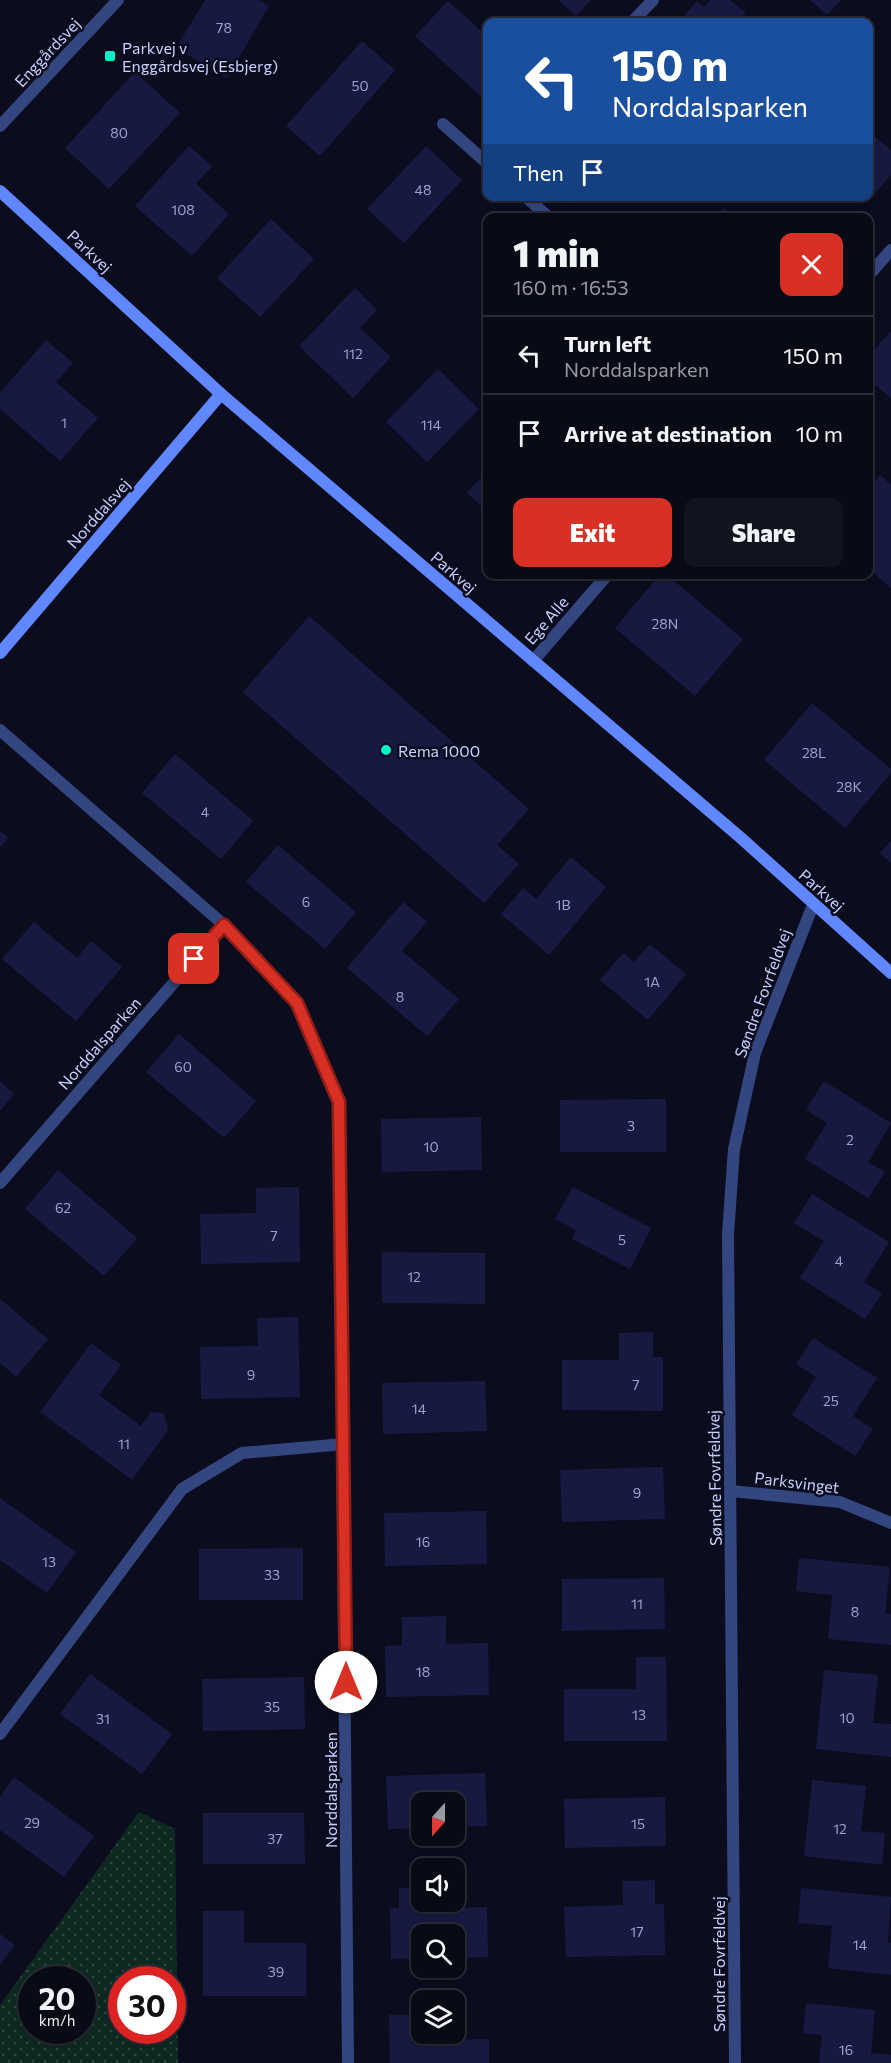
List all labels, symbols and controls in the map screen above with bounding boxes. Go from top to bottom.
street label: Enggårdsvej [10,14,84,90]
house number: 78 [216,19,232,36]
place label: Parkvej v Enggårdsvej (Esbjerg) [122,38,278,75]
text: 150 m [612,38,728,90]
icon: left [513,42,591,120]
marker: Parkvej v Enggårdsvej (Esbjerg) [103,49,117,63]
house number: 50 [351,77,369,94]
text: Norddalsparken [612,90,808,123]
house number: 80 [110,124,128,141]
icon: arrive [576,156,609,189]
text: Then [513,159,564,186]
house number: 48 [415,181,431,198]
house number: 108 [171,201,195,218]
street label: Parkvej [64,226,116,276]
text: 1 min [513,230,599,274]
button: close [780,233,843,296]
text: 160 m · 16:53 [513,275,629,299]
text: Turn left [564,330,651,357]
icon: left [513,339,546,372]
text: 150 m [783,342,843,369]
house number: 112 [343,345,363,362]
text: Norddalsparken [564,357,709,381]
house number: 1 [61,414,67,431]
house number: 114 [421,416,442,433]
icon: arrive [513,417,546,450]
text: Arrive at destination [564,420,772,447]
text: 10 m [796,420,843,447]
street label: Norddalsvej [63,474,133,552]
button: Exit [513,498,672,567]
button: Share [684,498,843,567]
street label: Parkvej [427,547,481,597]
street label: Ege Alle [520,592,572,648]
house number: 28N [652,615,678,632]
place label: Rema 1000 [398,741,480,760]
marker: Rema 1000 [379,743,393,757]
house number: 28L [802,744,826,761]
house number: 28K [836,778,862,795]
house number: 4 [201,803,210,820]
street label: Parkvej [796,865,848,915]
house number: 6 [302,893,310,910]
house number: 1B [555,896,571,913]
street label: Søndre Fovrfeldvej [730,926,794,1060]
pin [168,933,219,984]
icon: arrive [177,942,210,975]
house number: 1A [644,973,660,990]
house number: 8 [396,988,404,1005]
street label: Norddalsparken [54,993,144,1093]
house number: 60 [174,1058,192,1075]
house number: 3 [627,1117,635,1134]
house number: 2 [846,1131,854,1148]
house number: 10 [423,1138,439,1155]
house number: 62 [55,1199,71,1216]
house number: 7 [270,1227,278,1244]
house number: 5 [618,1231,626,1248]
house number: 4 [835,1252,844,1269]
house number: 12 [407,1268,421,1285]
house number: 9 [247,1366,255,1383]
house number: 7 [632,1376,640,1393]
house number: 25 [823,1392,839,1409]
house number: 14 [412,1400,427,1417]
street label: Søndre Fovrfeldvej [703,1410,725,1546]
house number: 11 [118,1435,130,1452]
street label: Parksvinget [753,1467,841,1497]
house number: 9 [633,1484,641,1501]
house number: 16 [416,1533,430,1550]
house number: 13 [42,1553,56,1570]
house number: 33 [264,1566,280,1583]
house number: 11 [631,1595,643,1612]
house number: 8 [851,1603,859,1620]
position arrow [314,1650,378,1714]
house number: 18 [416,1663,430,1680]
house number: 35 [264,1698,280,1715]
house number: 13 [632,1706,646,1723]
house number: 10 [839,1709,855,1726]
house number: 31 [96,1710,110,1727]
street label: Norddalsparken [321,1732,340,1848]
north arrow [411,1792,465,1846]
map controls [411,1792,465,2044]
house number: 29 [24,1814,40,1831]
house number: 15 [631,1815,645,1832]
house number: 12 [833,1820,847,1837]
house number: 37 [267,1830,283,1847]
button: sound [411,1858,465,1912]
street label: Søndre Fovrfeldvej [709,1896,728,2032]
house number: 17 [630,1923,644,1940]
button: search [411,1924,465,1978]
house number: 14 [853,1936,868,1953]
house number: 39 [268,1963,284,1980]
speed limit sign: 30 [108,1966,186,2044]
text: 20 [39,1979,75,2016]
button: layers [411,1990,465,2044]
text: km/h [39,2011,75,2029]
house number: 16 [839,2041,853,2058]

